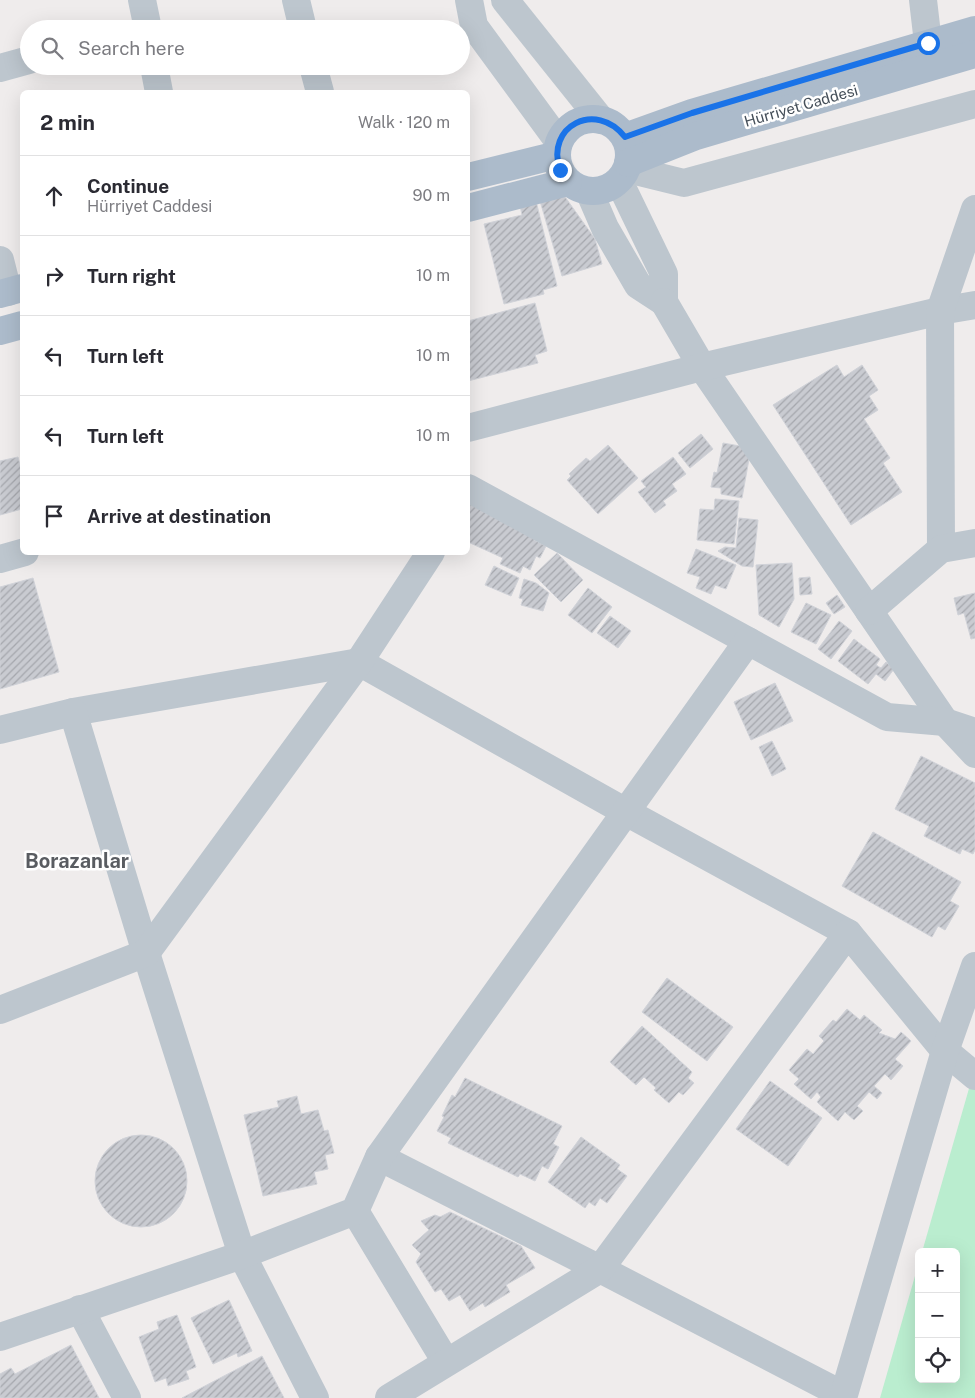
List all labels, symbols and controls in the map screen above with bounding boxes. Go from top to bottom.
search box [20,20,470,75]
route start [917,32,940,55]
icon: search [38,34,66,62]
text: Search here [78,37,185,59]
street label: Hürriyet Caddesi [742,81,860,130]
text: 2 min [40,110,95,135]
text: Walk · 120 m [358,113,450,132]
route end [549,159,572,182]
text: Continue [87,175,169,197]
icon: ahead [40,182,68,210]
text: 90 m [413,186,450,205]
text: Hürriyet Caddesi [87,197,212,216]
icon: right [40,262,68,290]
text: Turn right [87,265,176,287]
text: 10 m [416,266,450,285]
icon: left [40,342,68,370]
text: Turn left [87,345,164,367]
text: 10 m [416,346,450,365]
icon: left [40,422,68,450]
text: Turn left [87,425,164,447]
text: 10 m [416,426,450,445]
icon: arrive [40,502,68,530]
text: Arrive at destination [87,505,271,527]
district label: Borazanlar [25,849,129,873]
map controls [915,1248,960,1383]
button: + [915,1248,960,1293]
button: − [915,1293,960,1338]
button: locate [915,1338,960,1383]

